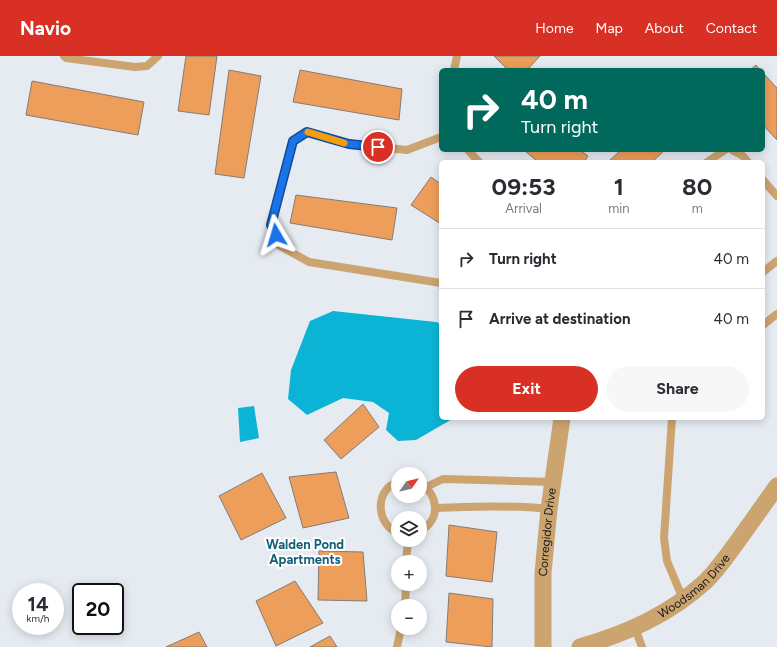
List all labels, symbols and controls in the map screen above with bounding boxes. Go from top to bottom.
text: Navio [20,17,71,40]
text: Home [535,20,574,37]
text: Map [596,20,623,37]
text: About [645,20,684,37]
text: Contact [706,20,757,37]
text: 40 m [521,82,588,116]
icon: right [455,84,507,136]
text: Turn right [521,116,598,138]
pin [361,130,395,164]
icon: arrive [367,136,389,158]
text: 09:53 [492,172,556,201]
text: 1 [614,172,624,201]
text: 80 [682,172,712,201]
text: Arrival [505,201,542,216]
text: min [608,201,630,216]
text: m [692,201,703,216]
position arrow [255,214,297,256]
icon: right [455,248,477,270]
text: Turn right [489,250,557,268]
text: 40 m [714,250,749,268]
icon: arrive [455,308,477,330]
text: Arrive at destination [489,310,630,328]
text: 40 m [714,310,749,328]
button: Exit [455,366,598,412]
button: Share [606,366,749,412]
north arrow [391,467,427,503]
map controls [391,467,427,635]
street label: Corregidor Drive [536,487,559,577]
button: layers [391,511,427,547]
district label: Walden Pond Apartments [266,537,344,567]
street label: Woodsman Drive [655,551,733,621]
button: + [391,555,427,591]
speed limit sign: 20 [72,583,124,635]
text: 14 [27,592,49,616]
button: − [391,599,427,635]
text: km/h [27,612,49,625]

